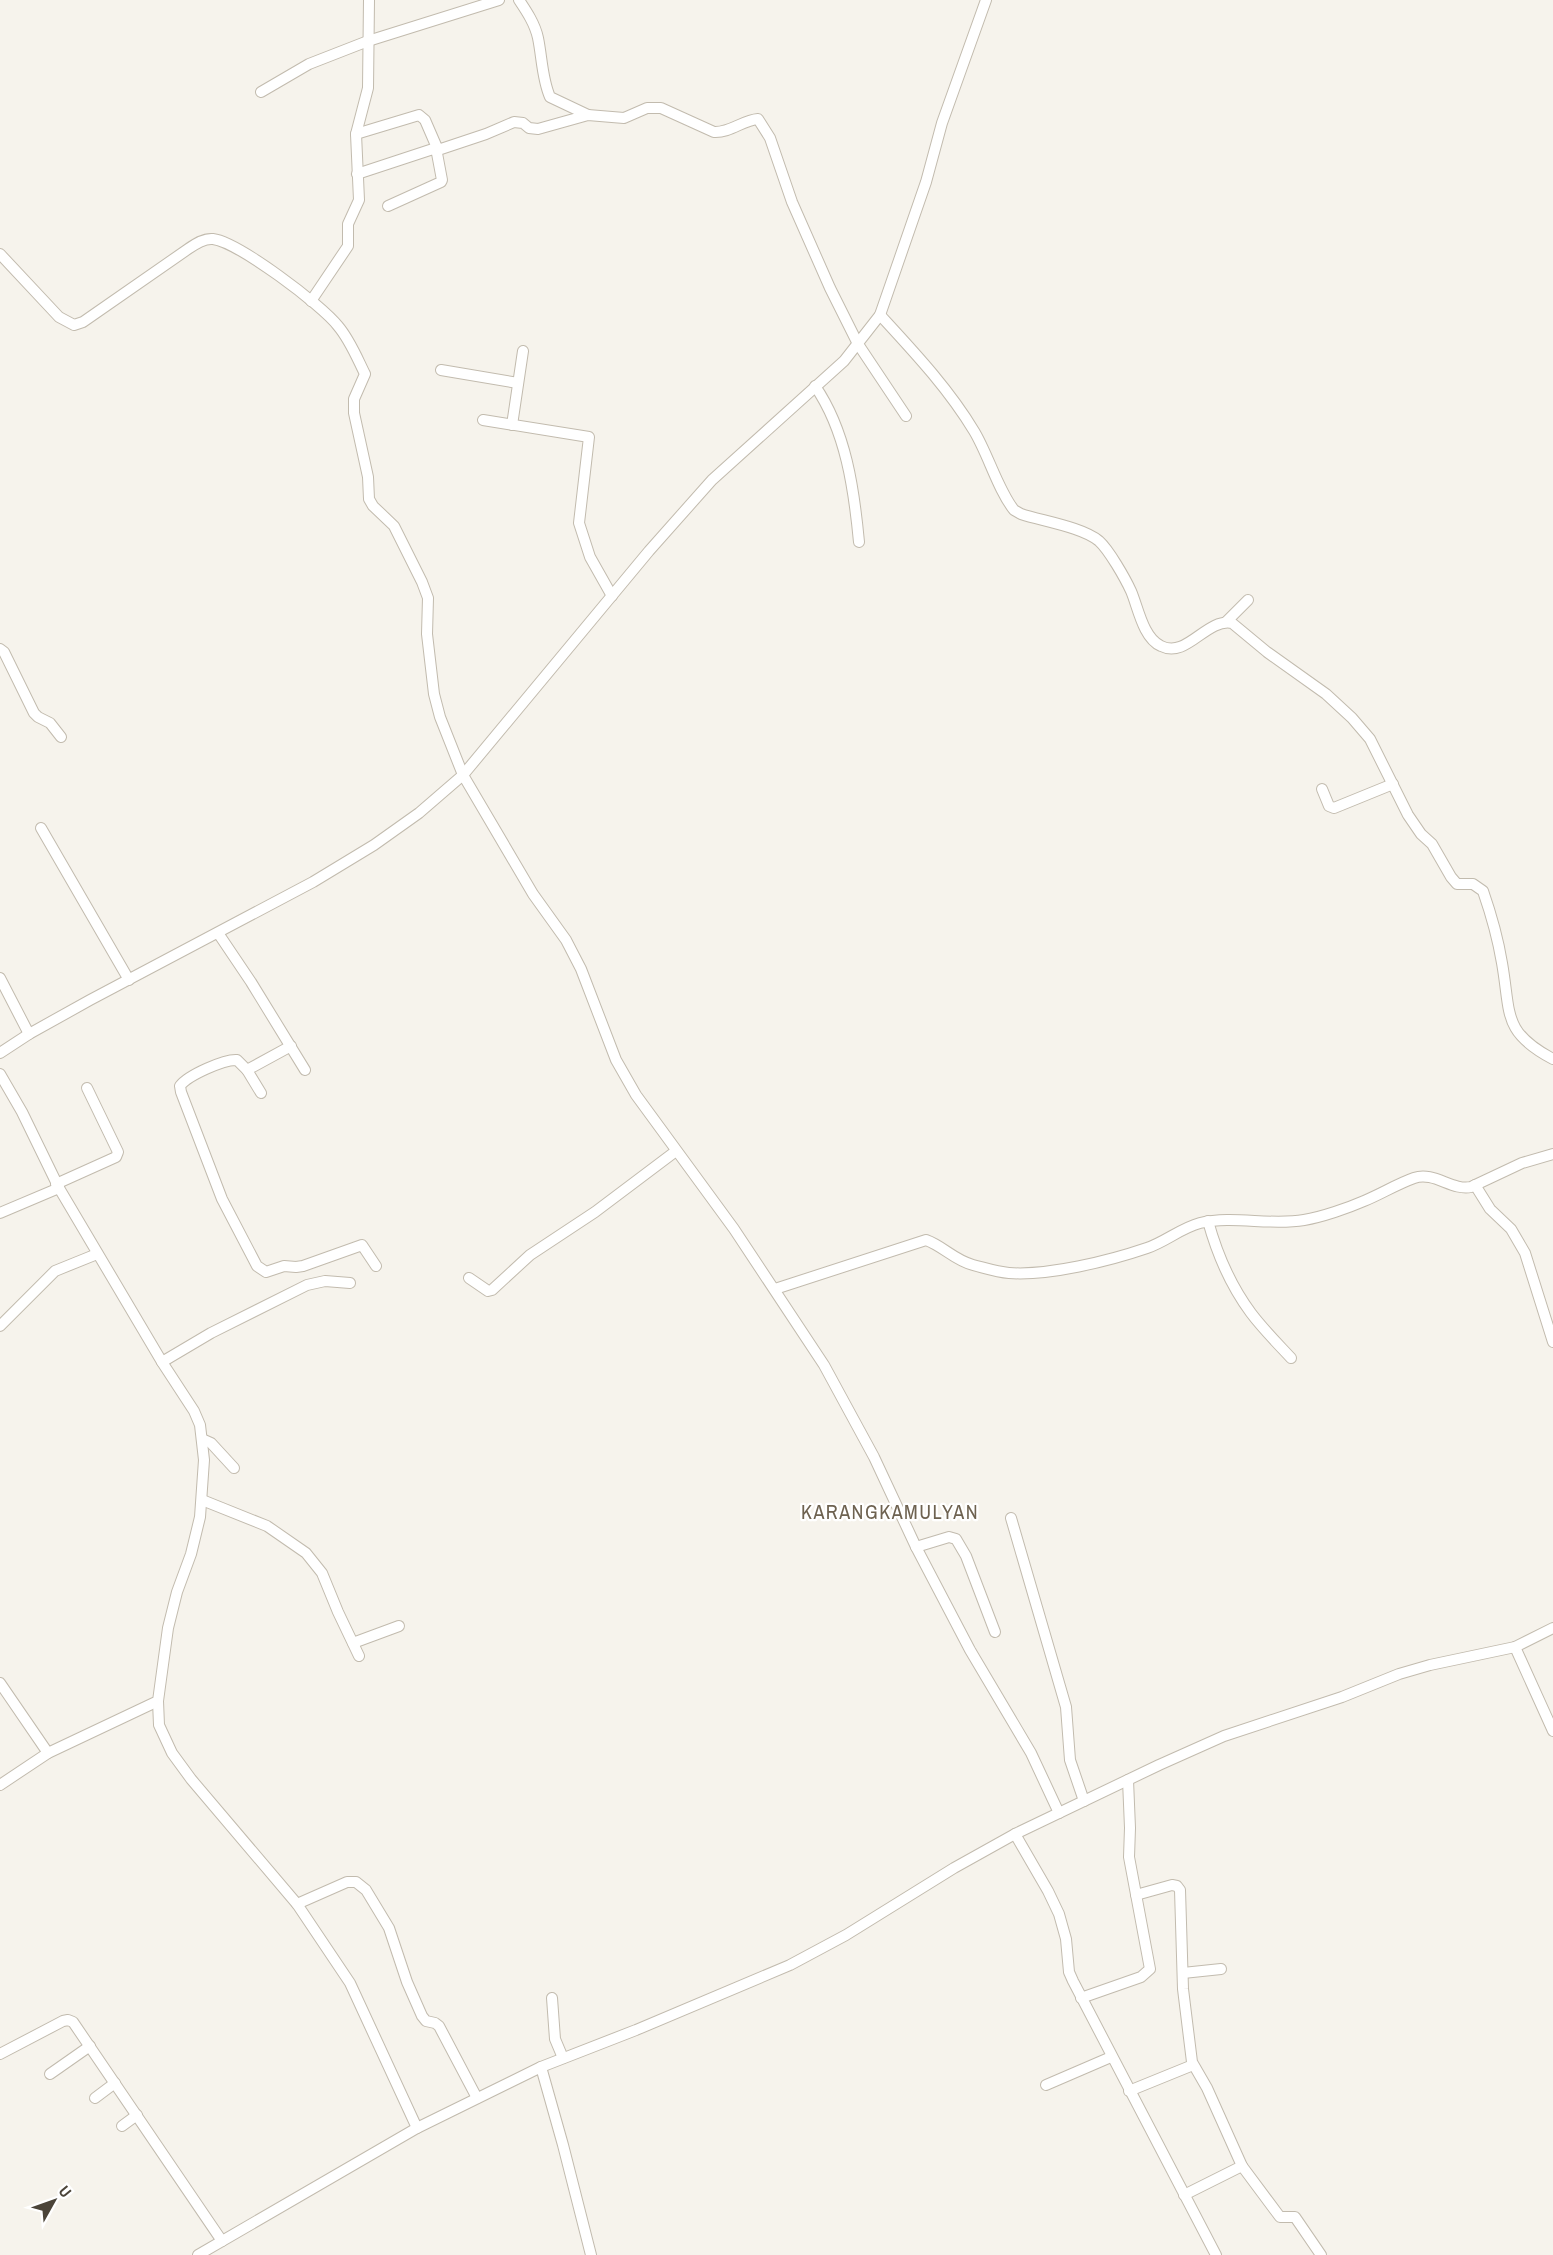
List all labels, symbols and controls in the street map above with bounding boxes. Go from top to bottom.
district label: KARANGKAMULYAN [801,1498,979,1525]
north arrow [24,2171,84,2231]
text: U [54,2181,77,2202]

